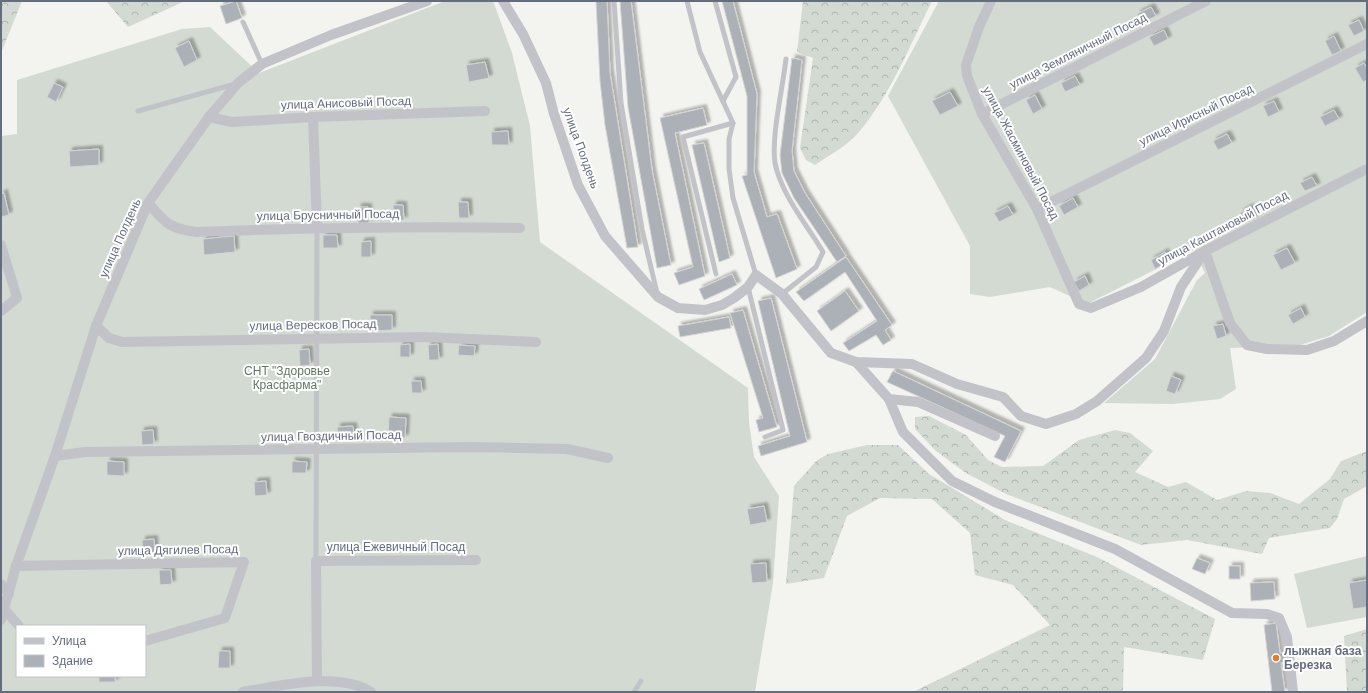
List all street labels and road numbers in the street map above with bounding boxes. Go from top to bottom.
street label: улица Земляничный Посад [1007,10,1149,92]
street label: улица Ирисный Посад [1137,81,1255,149]
street label: улица Жасминовый Посад [980,84,1062,222]
street label: улица Анисовый Посад [281,94,411,112]
street label: улица Полдень [560,106,602,190]
street label: улица Каштановый Посад [1156,188,1290,268]
street label: улица Полдень [96,196,144,280]
street label: улица Брусничный Посад [257,207,399,223]
street label: улица Вересков Посад [249,317,377,333]
street label: улица Гвоздичный Посад [261,428,401,444]
street label: улица Ежевичный Посад [327,540,465,554]
street label: улица Дягилев Посад [118,542,238,558]

